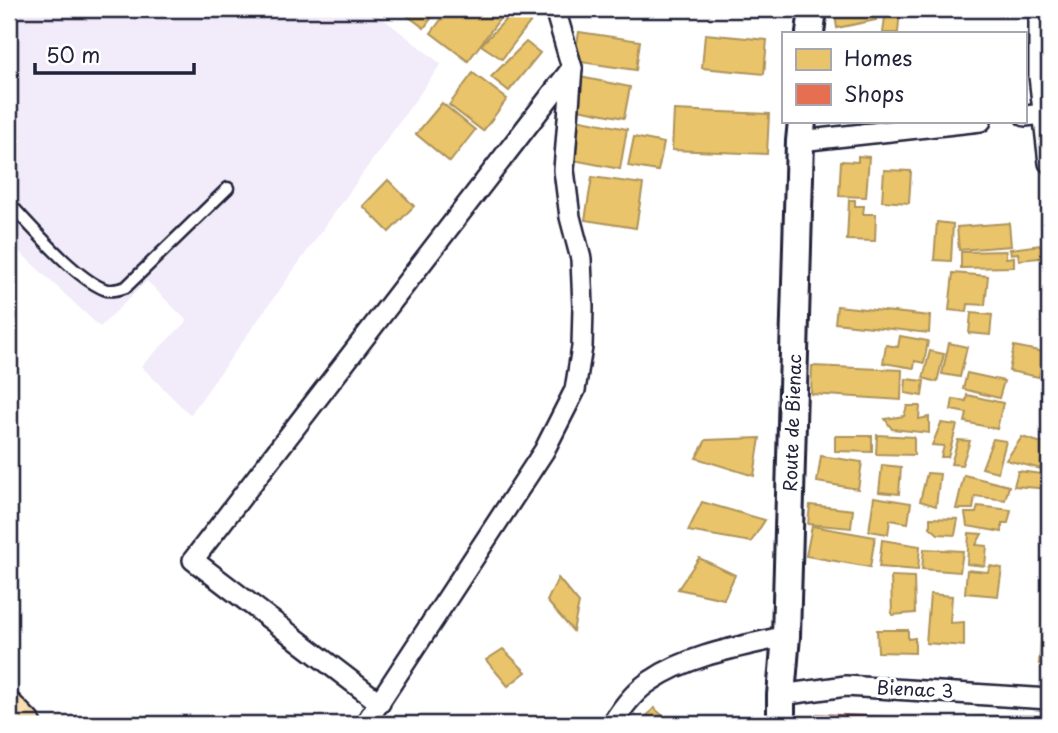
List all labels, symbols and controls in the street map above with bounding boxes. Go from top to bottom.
scale bar [35,32,194,76]
legend [782,32,1026,122]
text: 50 m [46,38,100,70]
text: Homes [844,41,912,73]
text: Shops [844,77,904,109]
street label: Route de Bienac [776,354,807,492]
street label: Bienac 3 [876,673,954,704]

